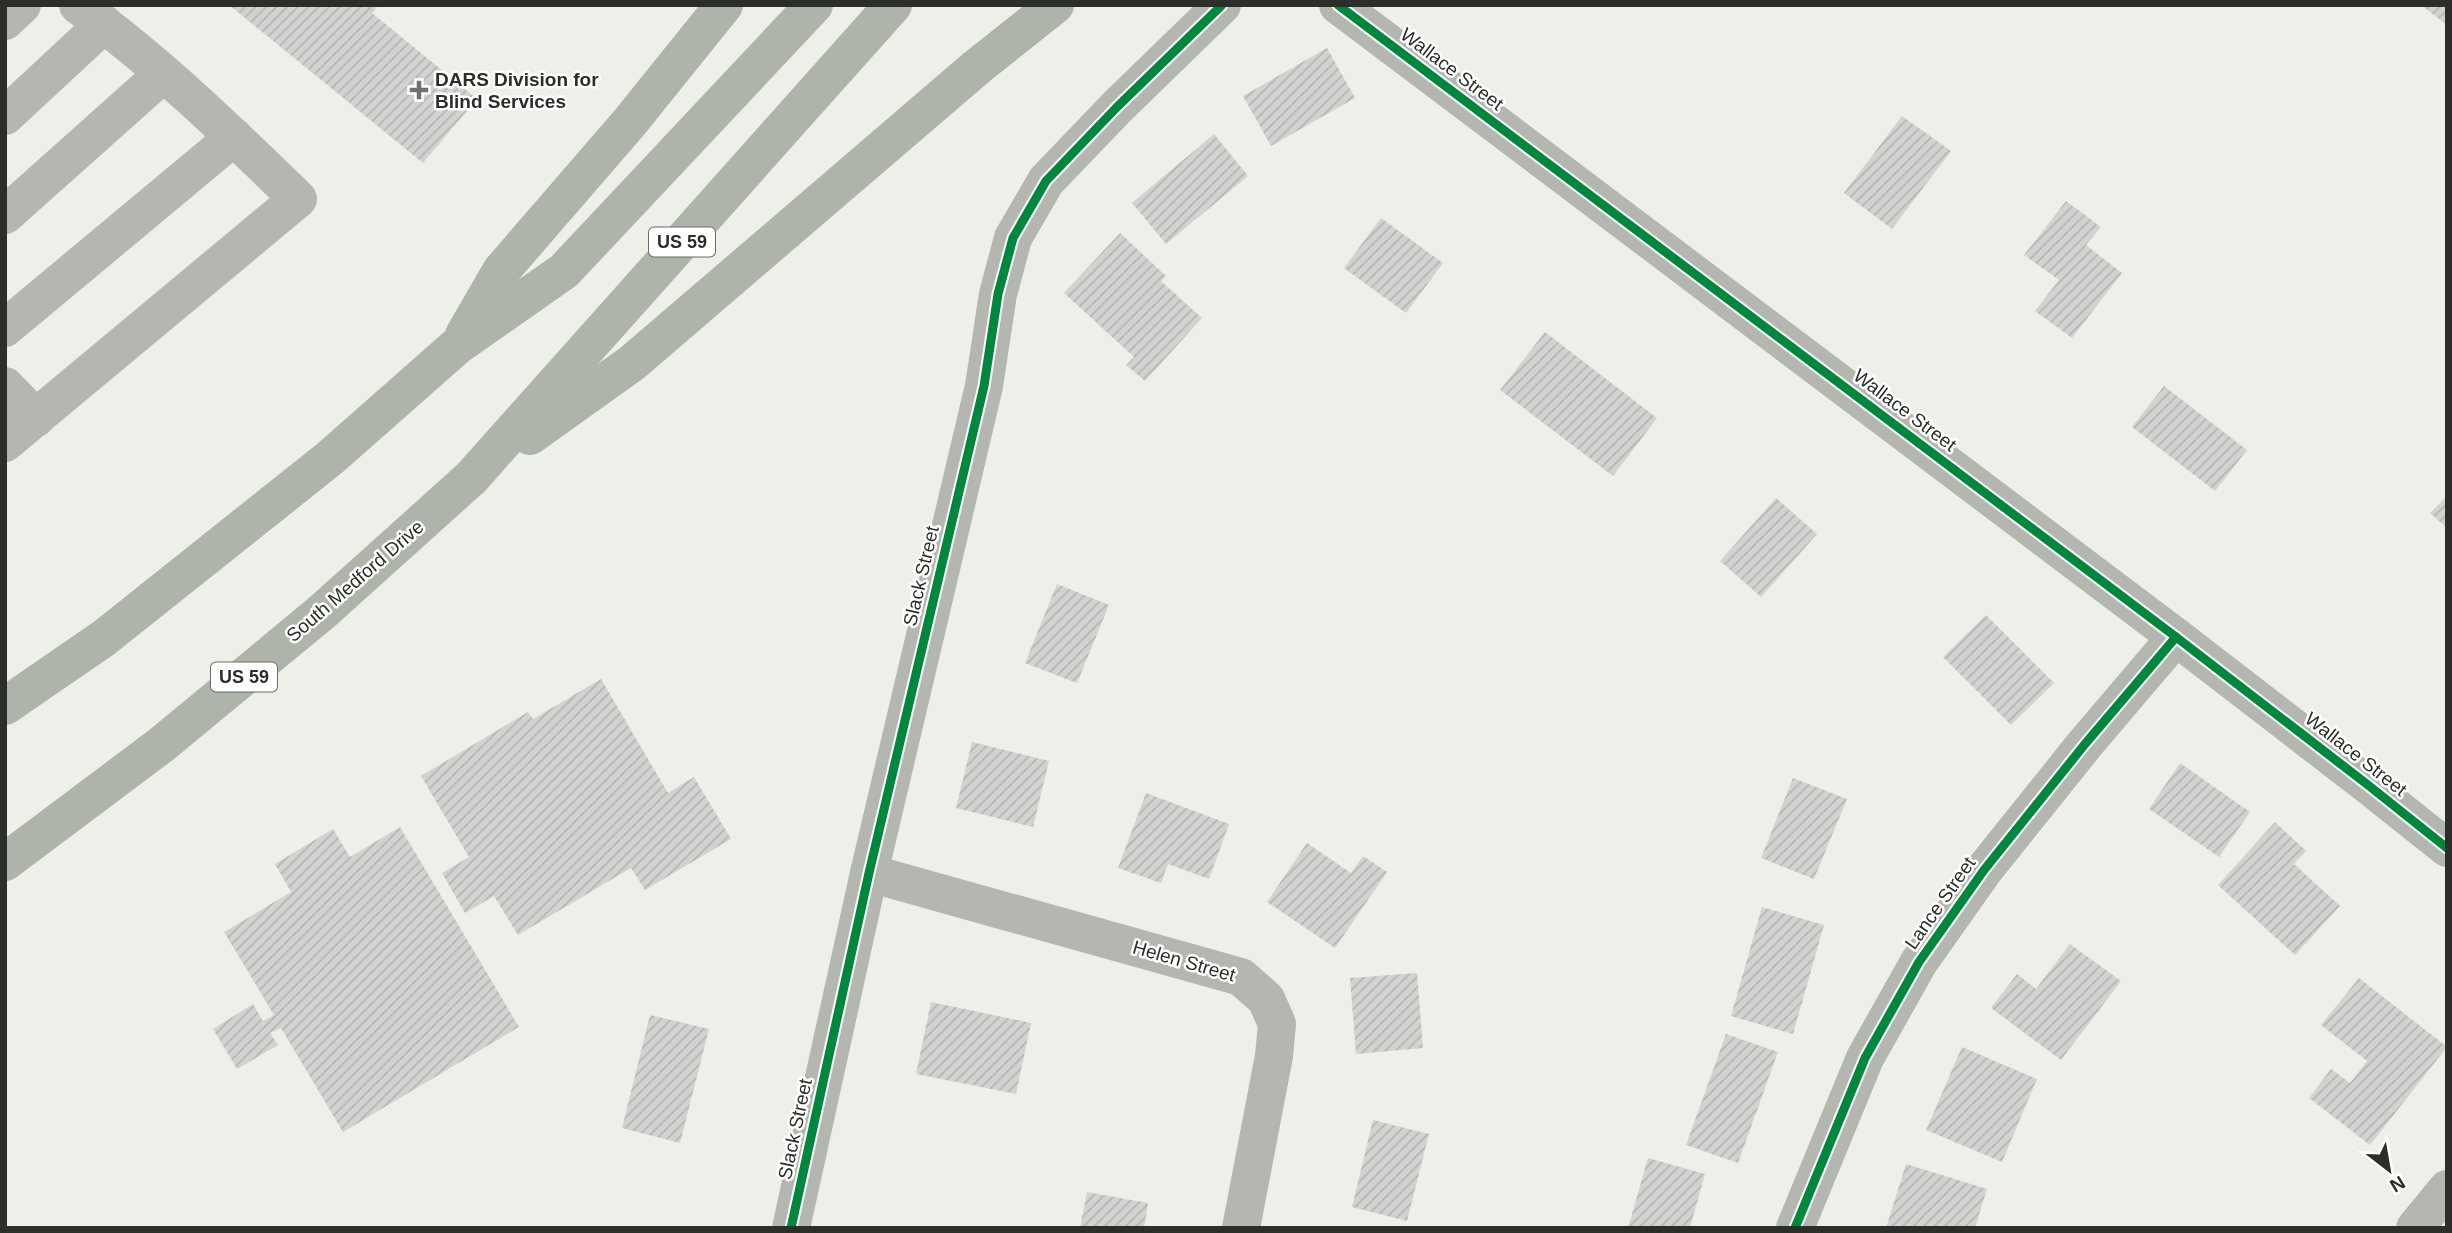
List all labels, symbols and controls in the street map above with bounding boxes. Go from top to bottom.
street label: Wallace Street [1397,24,1508,115]
place label: DARS Division for Blind Services [435,69,599,112]
marker: DARS Division for Blind Services [409,80,429,100]
road number: US 59 [649,228,715,256]
street label: Wallace Street [1850,365,1961,456]
street label: South Medford Drive [282,516,428,646]
street label: Slack Street [899,523,943,628]
road number: US 59 [211,662,277,692]
street label: Wallace Street [2301,708,2411,801]
street label: Lance Street [1900,852,1980,953]
street label: Helen Street [1130,936,1238,986]
street label: Slack Street [774,1076,816,1181]
north arrow [2354,1135,2424,1205]
text: N [2386,1172,2409,1197]

